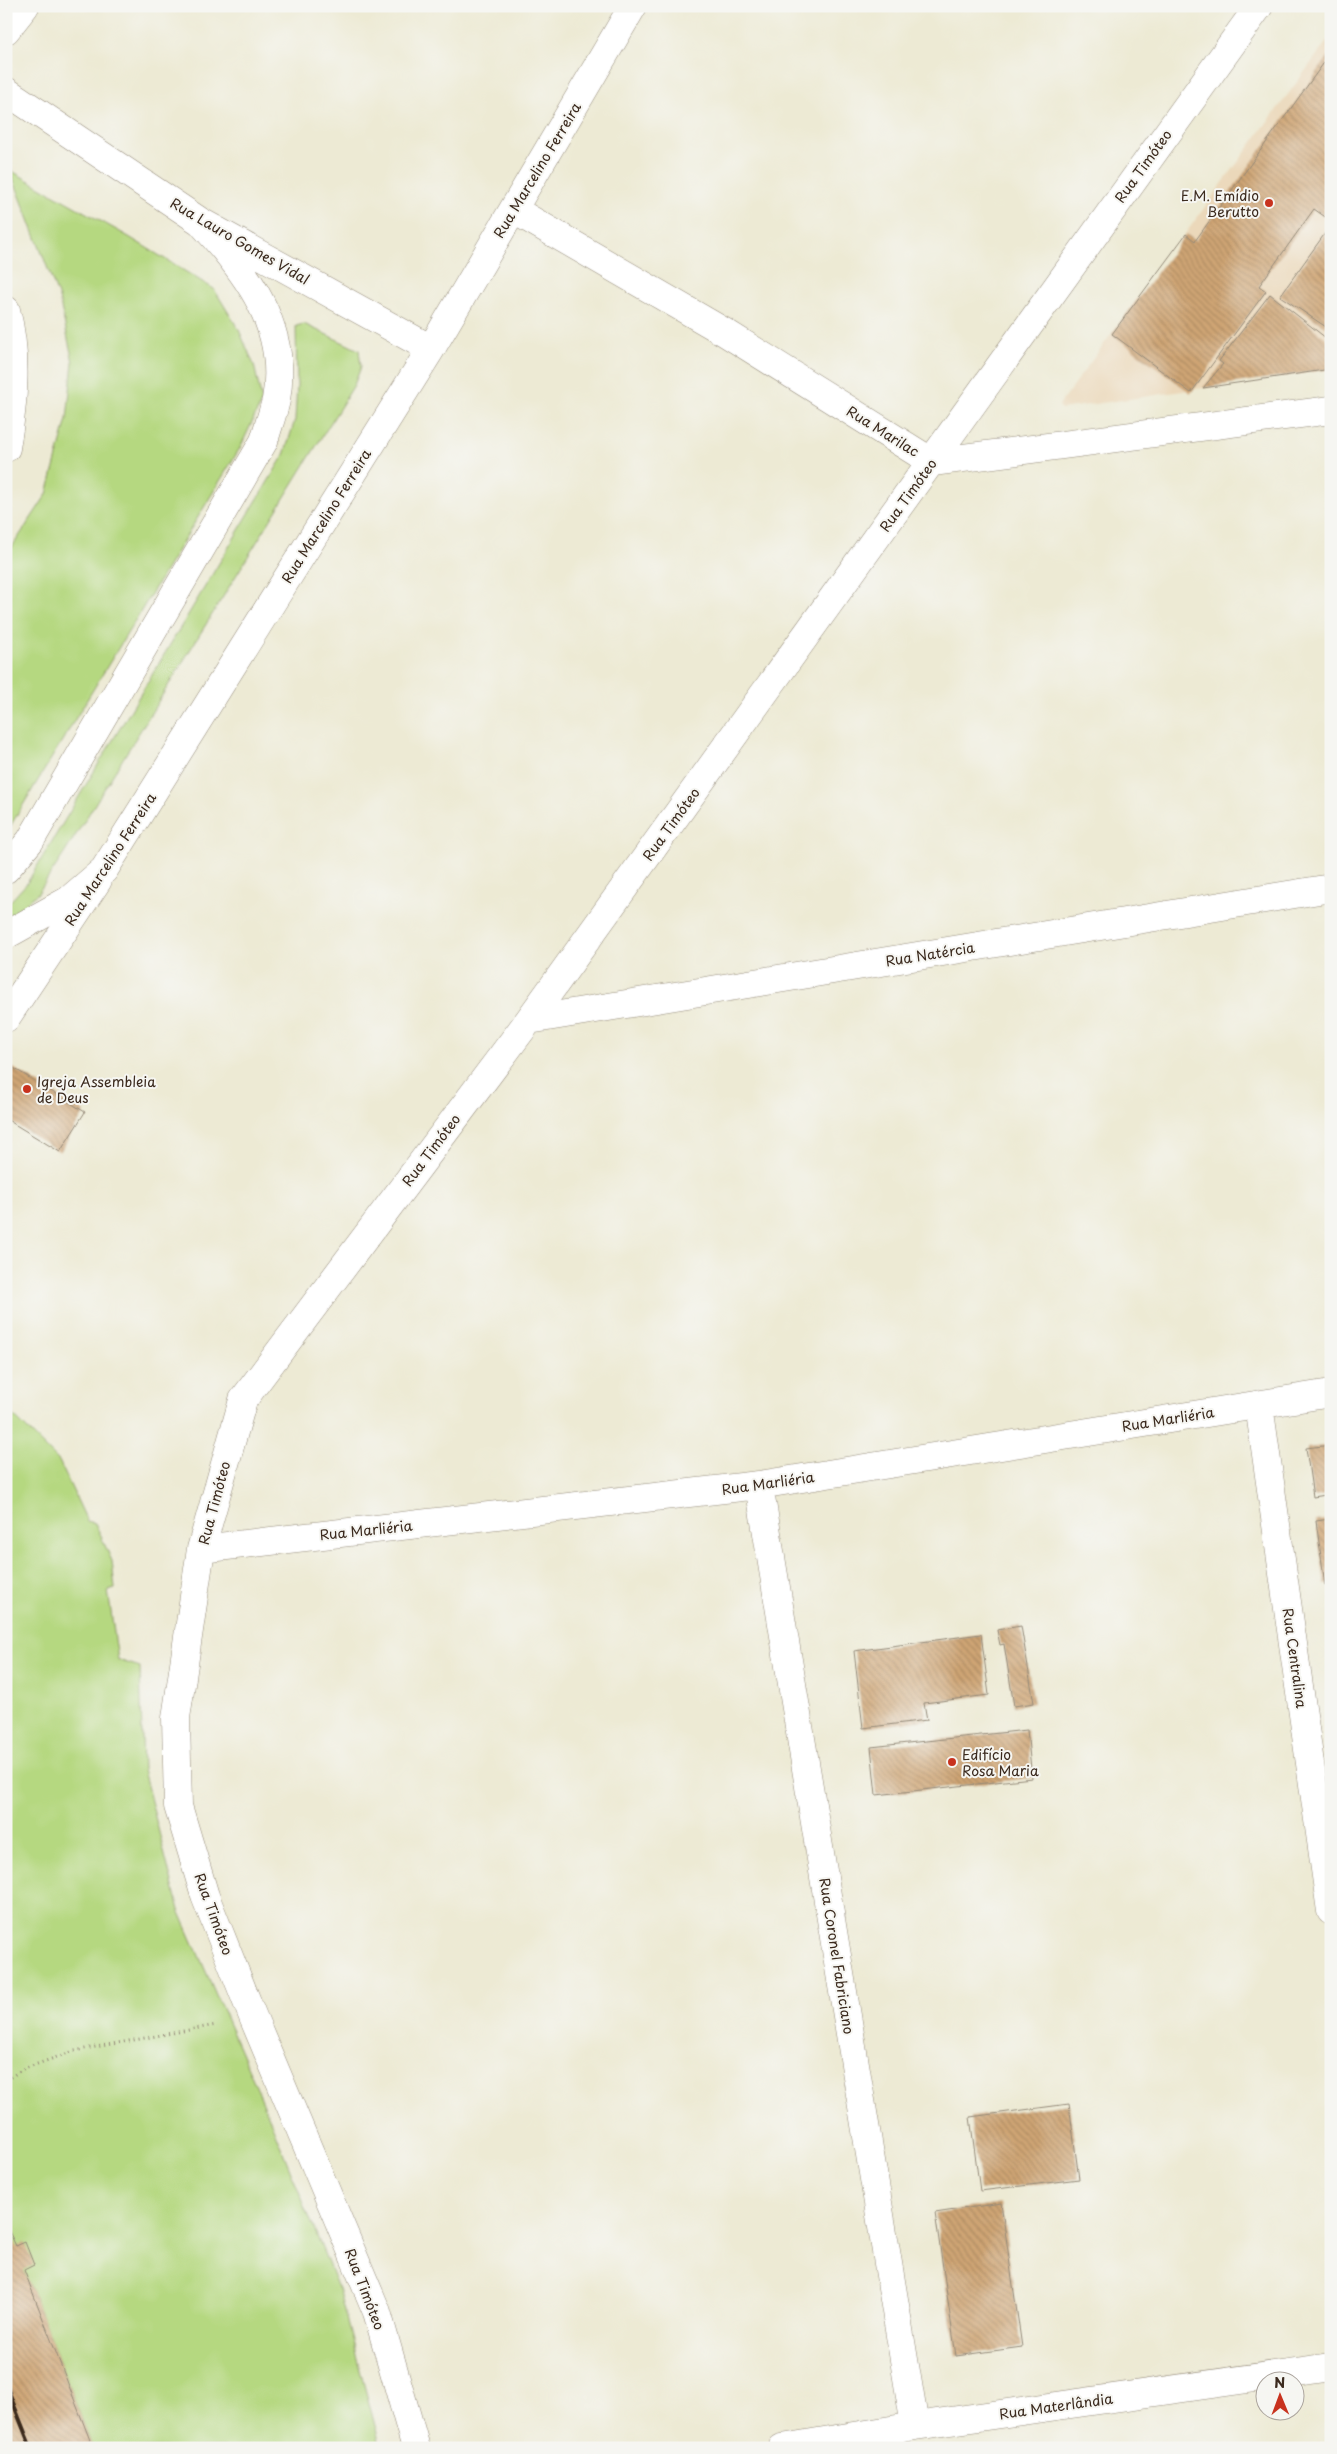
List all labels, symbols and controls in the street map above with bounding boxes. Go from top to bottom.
street label: Rua Marcelino Ferreira [488,98,586,242]
street label: Rua Timóteo [1109,125,1177,207]
place label: E.M. Emídio Berutto [1181,185,1259,222]
street label: Rua Lauro Gomes Vidal [166,192,314,290]
marker: E.M. Emídio Berutto [1263,197,1275,209]
street label: Rua Marilac [843,400,923,462]
street label: Rua Marcelino Ferreira [276,445,376,587]
street label: Rua Timóteo [874,454,942,536]
street label: Rua Timóteo [637,783,705,865]
street label: Rua Marcelino Ferreira [59,788,161,930]
street label: Rua Natércia [884,937,976,971]
place label: Igreja Assembleia de Deus [37,1071,156,1108]
marker: Igreja Assembleia de Deus [21,1083,33,1095]
street label: Rua Timóteo [397,1109,465,1191]
street label: Rua Marliéria [1120,1401,1216,1437]
street label: Rua Timóteo [193,1459,235,1547]
street label: Rua Marliéria [720,1466,816,1500]
street label: Rua Marliéria [318,1515,414,1545]
street label: Rua Centralina [1278,1607,1312,1710]
place label: Edifício Rosa Maria [962,1744,1039,1781]
marker: Edifício Rosa Maria [946,1756,958,1768]
street label: Rua Timóteo [189,1870,239,1958]
street label: Rua Coronel Fabriciano [814,1876,860,2036]
street label: Rua Timóteo [340,2245,390,2333]
north arrow [1254,2372,1304,2422]
text: N [1274,2372,1285,2393]
street label: Rua Materlândia [998,2388,1114,2424]

